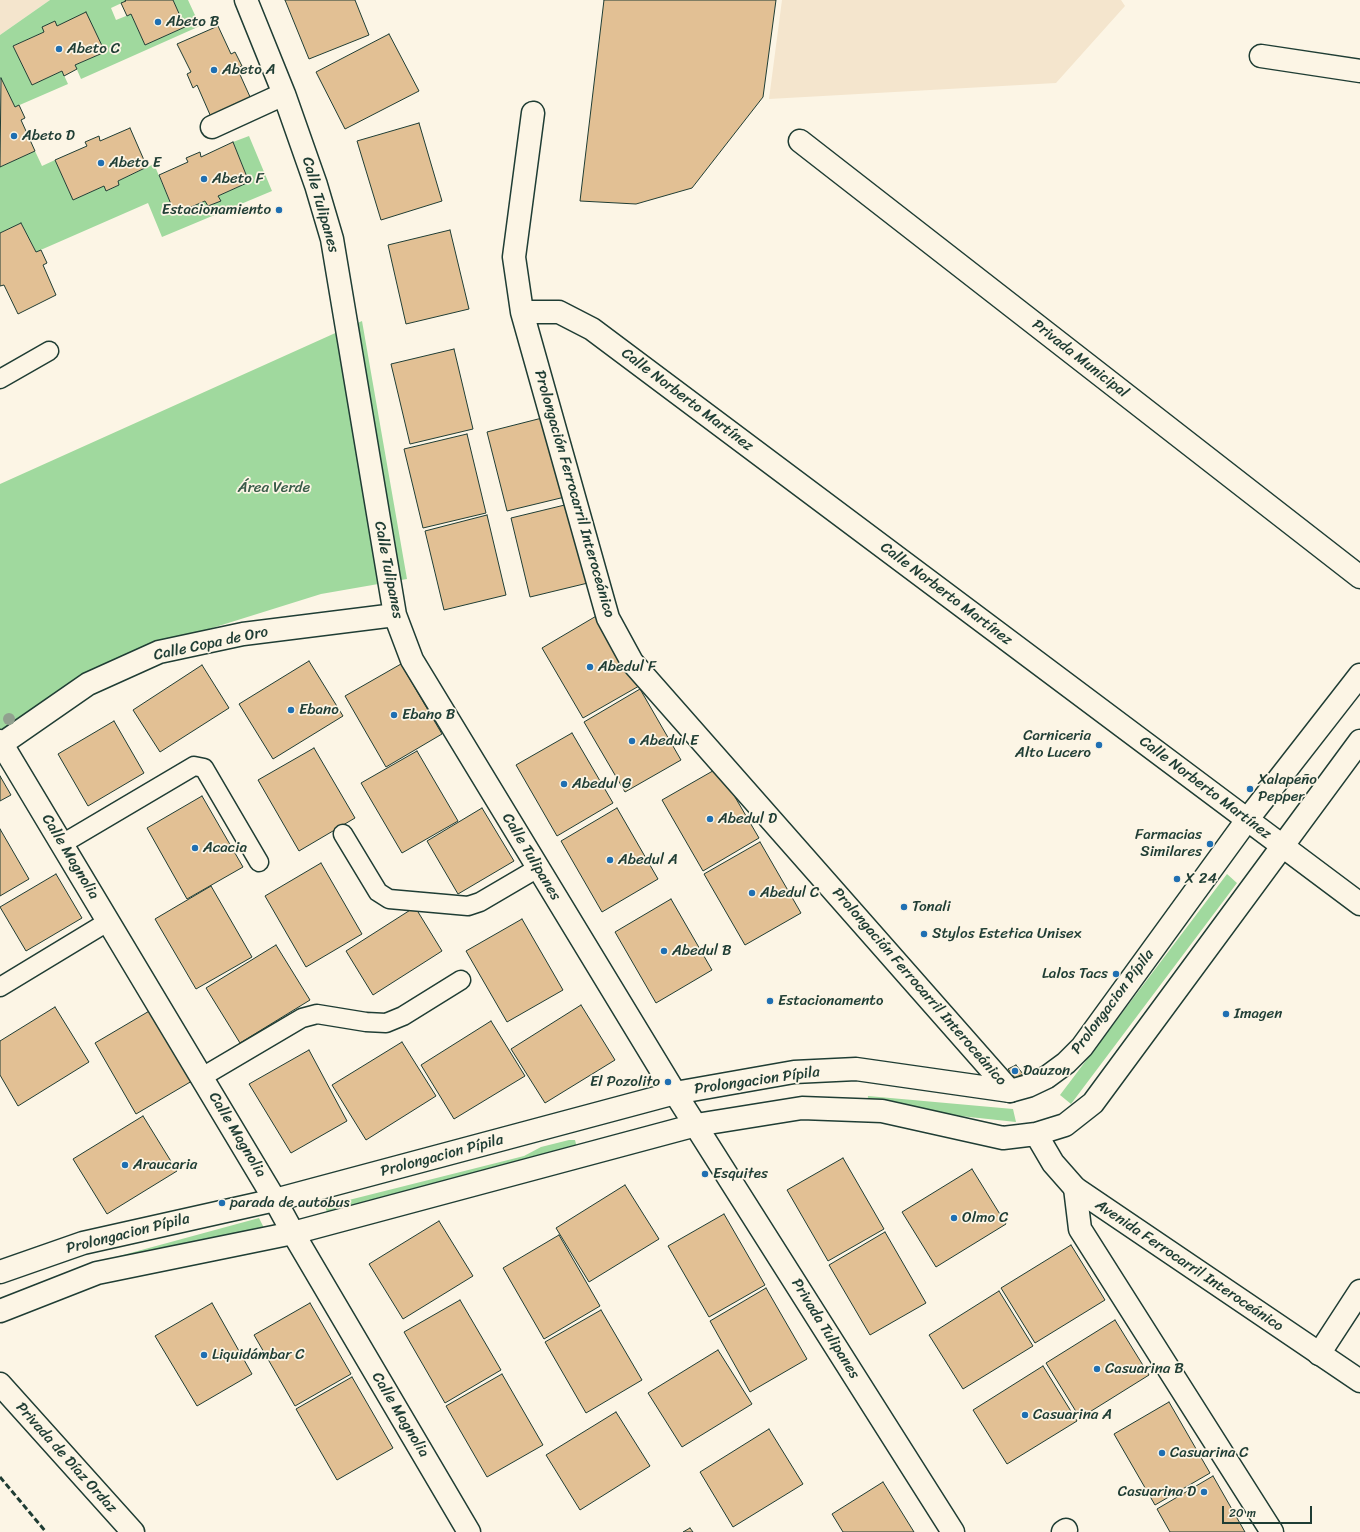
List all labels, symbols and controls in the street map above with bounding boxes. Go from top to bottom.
place label: Abeto B [166,13,219,31]
marker: Abeto B [153,17,163,27]
place label: Abeto C [67,40,120,58]
marker: Abeto C [54,44,64,54]
place label: Abeto A [222,61,276,79]
marker: Abeto A [209,65,219,75]
place label: Abeto D [22,127,75,145]
marker: Abeto D [9,131,19,141]
place label: Abeto E [109,154,161,172]
street label: Calle Tulipanes [298,155,342,255]
marker: Abeto E [96,158,106,168]
place label: Abeto F [212,170,264,188]
marker: Abeto F [199,174,209,184]
place label: Estacionamiento [162,201,271,219]
marker: Estacionamiento [274,205,284,215]
street label: Privada Municipal [1028,316,1132,402]
street label: Calle Norberto Martínez [617,344,757,456]
street label: Prolongación Ferrocarril Interoceánico [530,368,618,620]
park label: Área Verde [238,479,310,497]
street label: Calle Tulipanes [370,520,406,620]
street label: Calle Norberto Martínez [876,538,1016,650]
street label: Calle Copa de Oro [152,623,270,665]
place label: Abedul F [598,658,656,676]
marker: Abedul F [585,662,595,672]
place label: Ebano [299,701,339,719]
marker: Ebano [286,705,296,715]
place label: Ebano B [402,706,455,724]
marker: Ebano B [389,710,399,720]
place label: Carniceria Alto Lucero [1015,727,1091,762]
place label: Abedul E [640,732,698,750]
street label: Calle Norberto Martínez [1135,732,1275,844]
marker: Abedul E [627,736,637,746]
marker: Carniceria Alto Lucero [1094,740,1104,750]
place label: Xalapeño Pepper [1258,771,1317,806]
place label: Abedul G [572,775,631,793]
marker: Abedul G [559,779,569,789]
marker: Xalapeño Pepper [1245,784,1255,794]
street label: Calle Tulipanes [498,810,564,904]
place label: Abedul D [718,810,777,828]
street label: Calle Magnolia [38,811,102,903]
marker: Abedul D [705,814,715,824]
place label: Farmacias Similares [1135,826,1202,861]
place label: Acacia [203,839,247,857]
marker: Farmacias Similares [1205,839,1215,849]
marker: Acacia [190,843,200,853]
place label: Abedul A [618,851,678,869]
marker: Abedul A [605,855,615,865]
place label: X 24 [1185,870,1217,888]
marker: X 24 [1172,874,1182,884]
place label: Abedul C [760,884,819,902]
street label: Prolongación Ferrocarril Interoceánico [828,884,1010,1090]
marker: Abedul C [747,888,757,898]
place label: Tonali [912,898,951,916]
marker: Tonali [899,902,909,912]
place label: Stylos Estetica Unisex [932,925,1081,943]
marker: Stylos Estetica Unisex [919,929,929,939]
place label: Abedul B [672,942,731,960]
marker: Abedul B [659,946,669,956]
street label: Prolongacion Pípila [1068,946,1158,1058]
place label: Lalos Tacs [1042,965,1108,983]
marker: Lalos Tacs [1111,969,1121,979]
place label: Estacionamento [778,992,883,1010]
marker: Estacionamento [765,996,775,1006]
place label: Imagen [1234,1005,1282,1023]
marker: Imagen [1221,1009,1231,1019]
place label: Dauzon [1023,1062,1070,1080]
street label: Prolongacion Pípila [693,1063,821,1099]
marker: Dauzon [1010,1066,1020,1076]
place label: El Pozolito [590,1073,660,1091]
marker: El Pozolito [663,1077,673,1087]
street label: Calle Magnolia [205,1089,269,1181]
street label: Prolongacion Pípila [379,1131,505,1181]
place label: Araucaria [133,1156,197,1174]
marker: Araucaria [120,1160,130,1170]
place label: Esquites [713,1165,768,1183]
marker: Esquites [700,1169,710,1179]
place label: parada de autobus [230,1194,350,1212]
street label: Avenida Ferrocarril Interoceánico [1091,1196,1287,1336]
marker: parada de autobus [217,1198,227,1208]
place label: Olmo C [962,1209,1008,1227]
street label: Prolongacion Pípila [64,1210,192,1258]
marker: Olmo C [949,1213,959,1223]
street label: Privada Tulipanes [787,1276,863,1382]
place label: Liquidámbar C [212,1346,305,1364]
marker: Liquidámbar C [199,1350,209,1360]
place label: Casuarina B [1105,1360,1184,1378]
marker: Casuarina B [1092,1364,1102,1374]
street label: Calle Magnolia [368,1369,432,1461]
street label: Privada de Díaz Ordaz [12,1399,120,1517]
place label: Casuarina A [1033,1406,1112,1424]
marker: Casuarina A [1020,1410,1030,1420]
place label: Casuarina C [1170,1444,1249,1462]
marker: Casuarina C [1157,1448,1167,1458]
place label: Casuarina D [1118,1483,1196,1501]
marker: Casuarina D [1199,1487,1209,1497]
scale bar [1224,1498,1314,1524]
text: 20 m [1229,1502,1256,1524]

